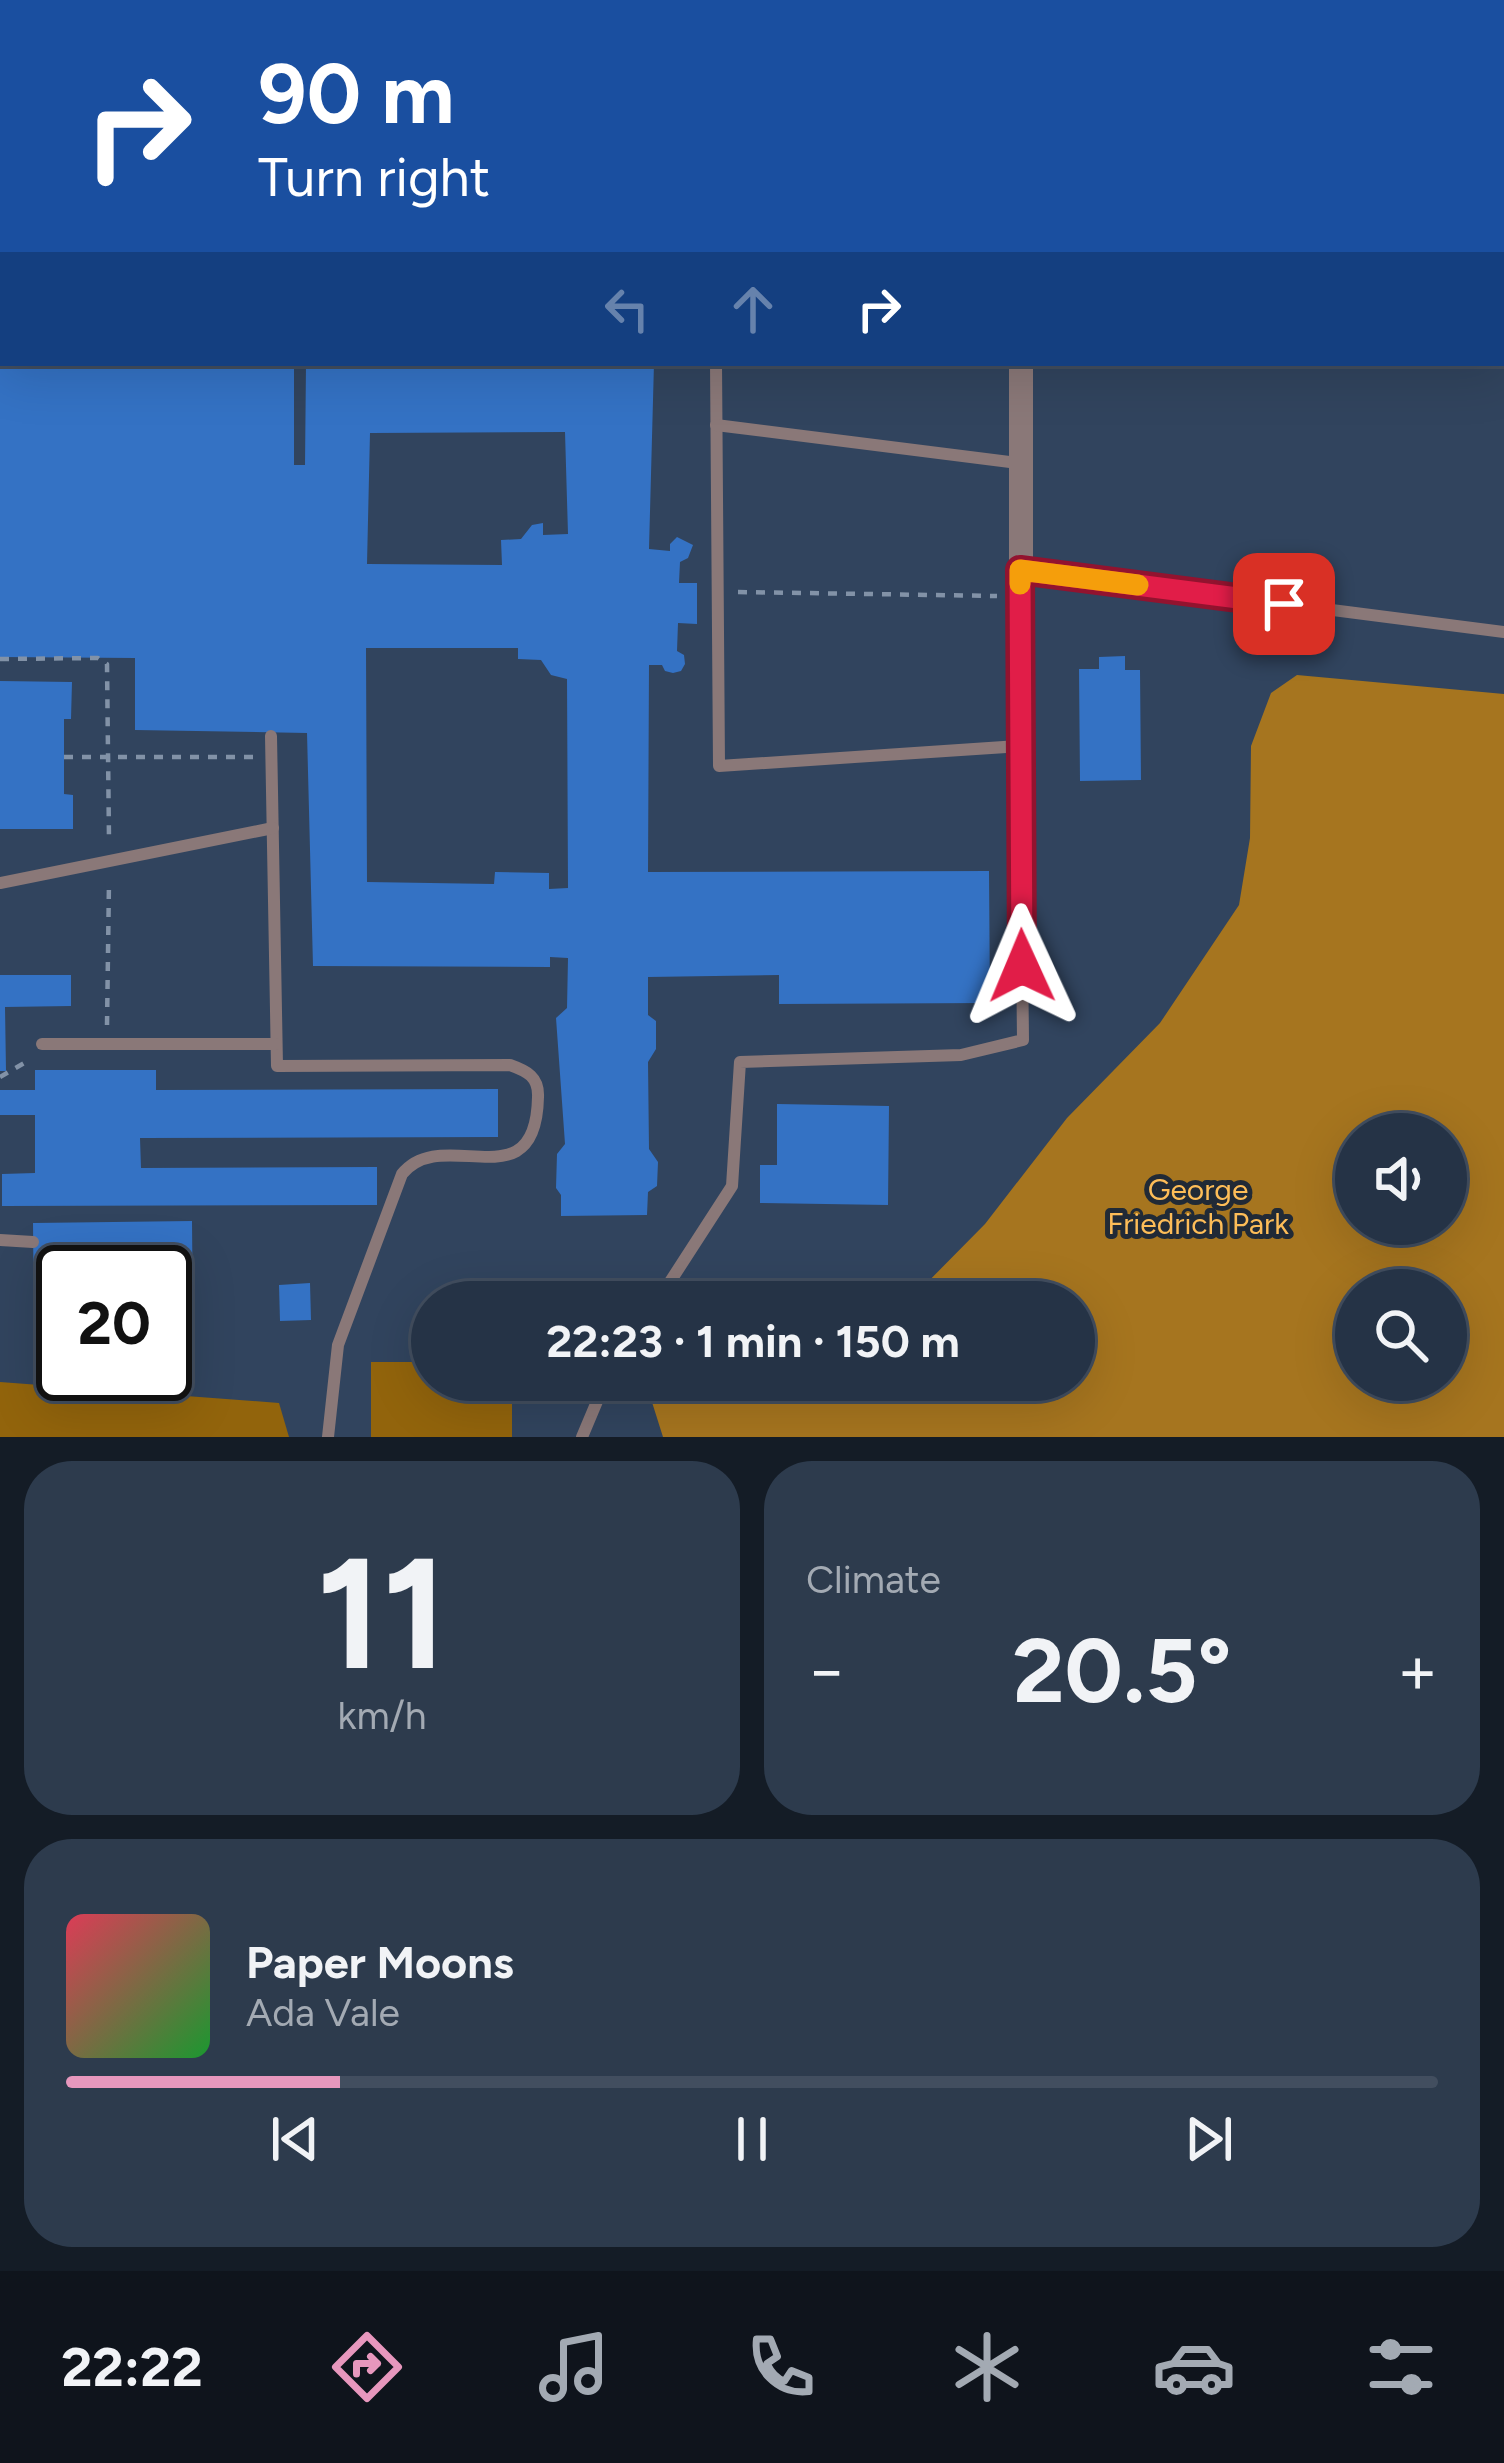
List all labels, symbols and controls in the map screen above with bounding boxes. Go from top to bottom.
text: 90 m [258,43,454,144]
icon: right [60,48,216,204]
text: Turn right [258,145,490,210]
icon: left [594,276,660,342]
icon: ahead [720,276,786,342]
icon: right [846,276,912,342]
pin [1233,553,1335,655]
icon: arrive [1251,571,1317,637]
position arrow [959,903,1085,1029]
map controls [1335,1113,1467,1401]
button: sound [1335,1113,1467,1245]
park label: George Friedrich Park [1107,1171,1289,1242]
speed limit sign: 20 [36,1245,192,1401]
button: search [1335,1269,1467,1401]
text: 22:23 · 1 min · 150 m [546,1314,960,1368]
text: 11 [316,1520,448,1707]
text: Climate [806,1556,941,1603]
text: 20.5° [1012,1616,1232,1725]
text: − [806,1630,847,1710]
text: + [1397,1630,1438,1710]
text: km/h [337,1692,427,1739]
text: Paper Moons [246,1935,514,1989]
text: Ada Vale [246,1989,400,2036]
icon: previous [262,2106,328,2172]
icon: pause [719,2106,785,2172]
icon: next [1176,2106,1242,2172]
icon: directions [325,2325,409,2409]
icon: music [532,2325,616,2409]
icon: phone [739,2325,823,2409]
icon: climate [945,2325,1029,2409]
icon: car [1152,2325,1236,2409]
icon: filters [1359,2325,1443,2409]
text: 22:22 [61,2335,203,2400]

